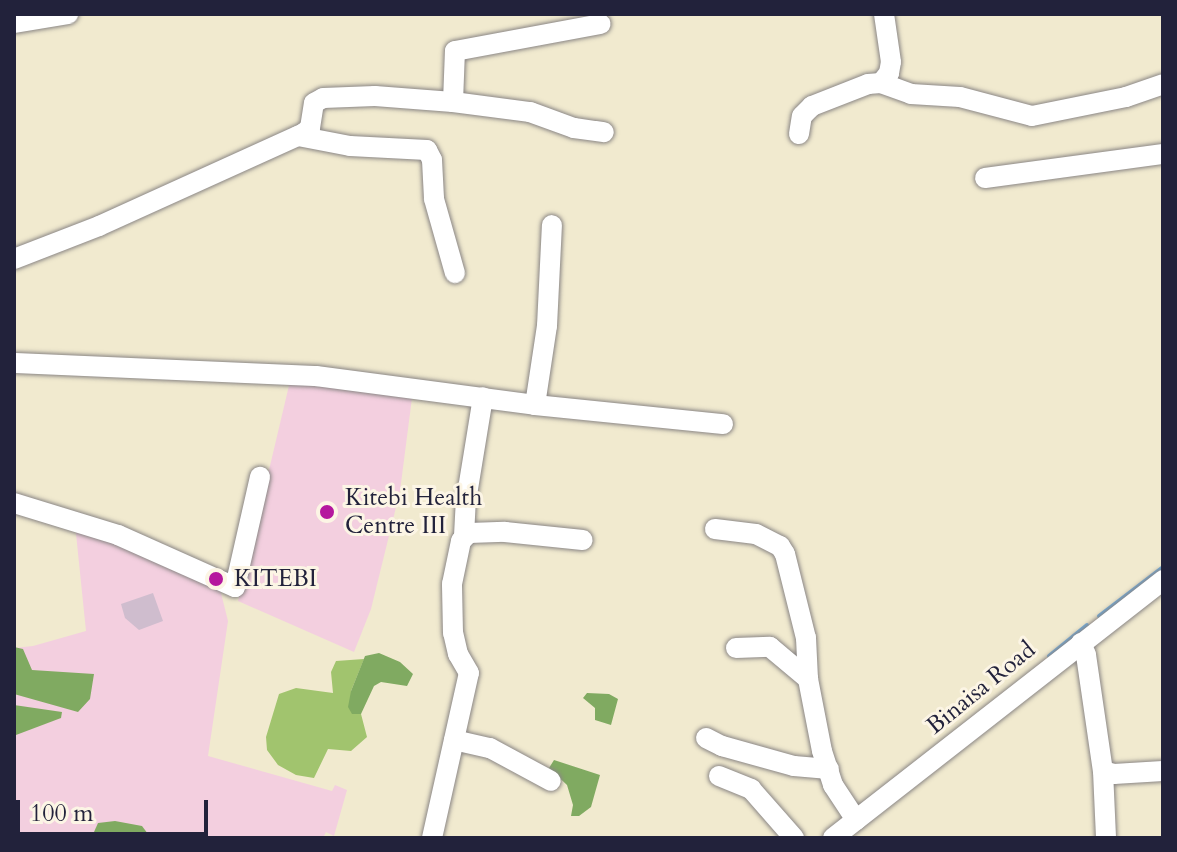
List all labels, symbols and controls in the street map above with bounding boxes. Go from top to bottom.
place label: Kitebi Health Centre III [345,484,482,540]
marker: Kitebi Health Centre III [316,501,338,523]
place label: KITEBI [234,565,317,593]
marker: KITEBI [205,568,227,590]
street label: Binaisa Road [921,635,1041,741]
scale bar [20,784,212,834]
text: 100 m [30,797,94,830]

